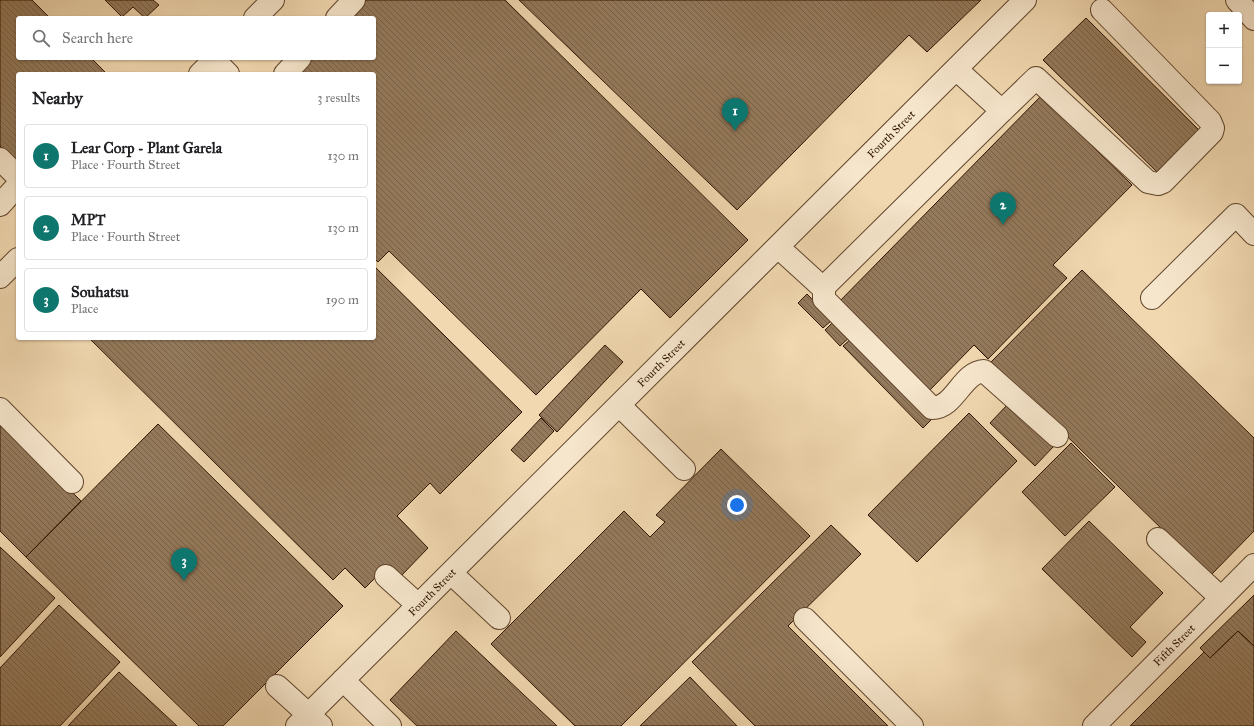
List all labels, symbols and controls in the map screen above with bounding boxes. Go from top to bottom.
map controls [1206,12,1242,84]
button: + [1206,12,1242,48]
search box [16,16,376,60]
icon: search [30,27,52,49]
text: Search here [62,29,133,47]
button: − [1206,48,1242,84]
text: Nearby [32,88,83,109]
text: 3 results [317,90,360,106]
pin: 1 [722,98,748,131]
street label: Fourth Street [865,108,918,161]
text: Lear Corp - Plant Garela [71,139,222,157]
text: 1 [43,148,49,164]
text: 130 m [327,148,359,164]
text: Place · Fourth Street [71,157,180,173]
pin: 2 [990,192,1016,225]
text: MPT [71,211,106,229]
text: 2 [43,220,49,236]
text: 130 m [327,220,359,236]
text: Place · Fourth Street [71,229,180,245]
text: Souhatsu [71,283,129,301]
text: 3 [43,292,49,308]
text: 190 m [326,292,359,308]
text: Place [71,301,98,317]
street label: Fourth Street [635,337,688,390]
your location [727,495,747,515]
pin: 3 [171,548,197,581]
street label: Fourth Street [406,566,459,619]
street label: Fifth Street [1151,622,1198,669]

